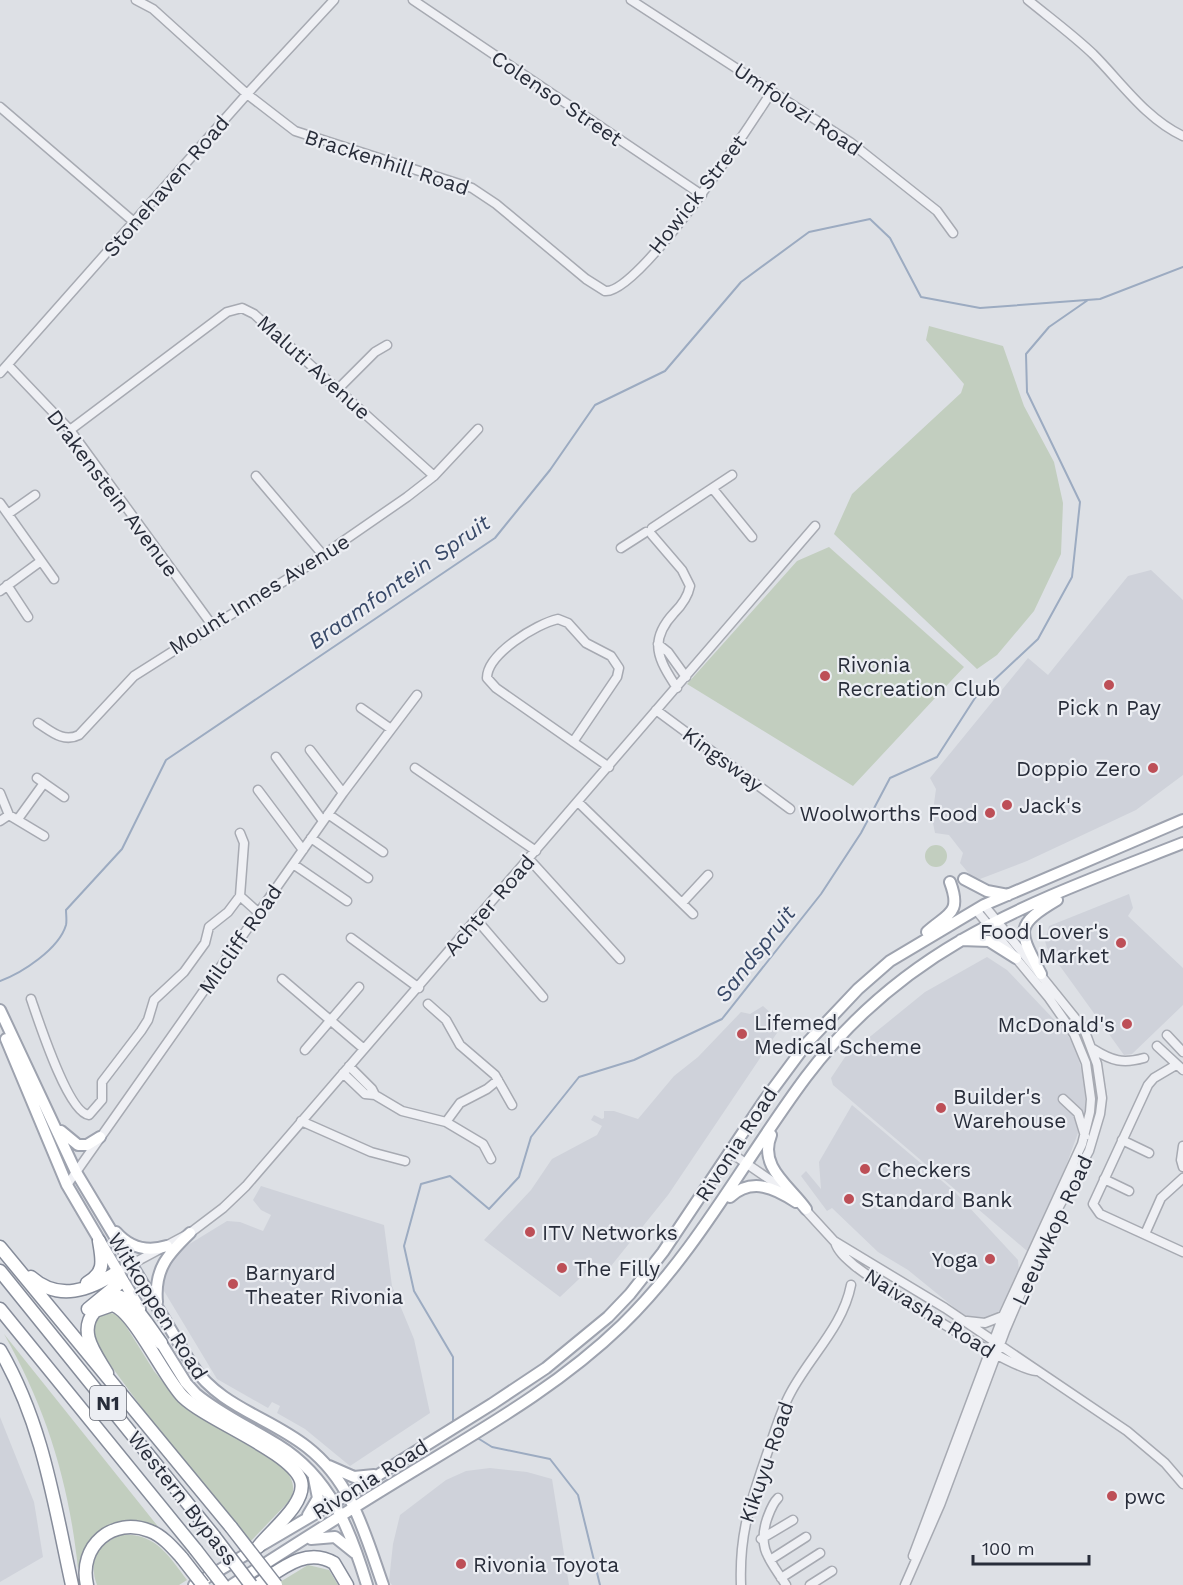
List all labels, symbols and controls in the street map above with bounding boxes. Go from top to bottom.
street label: Colenso Street [487,45,627,151]
street label: Umfolozi Road [729,57,867,161]
street label: Stonehaven Road [98,110,234,262]
street label: Brackenhill Road [302,124,472,200]
street label: Howick Street [643,129,751,259]
street label: Maluti Avenue [252,310,376,424]
street label: Drakenstein Avenue [42,404,184,582]
water label: Braamfontein Spruit [303,509,495,654]
street label: Mount Innes Avenue [164,528,354,660]
place label: Rivonia Recreation Club [837,652,1000,701]
marker: Rivonia Recreation Club [818,669,832,683]
marker: Pick n Pay [1102,678,1116,692]
place label: Pick n Pay [1057,695,1161,720]
street label: Kingsway [678,721,768,797]
place label: Doppio Zero [1016,756,1141,781]
marker: Doppio Zero [1146,761,1160,775]
place label: Jack's [1019,793,1082,818]
marker: Jack's [1000,798,1014,812]
place label: Woolworths Food [799,801,978,826]
marker: Woolworths Food [983,806,997,820]
street label: Achter Road [438,849,540,961]
street label: Milcliff Road [193,879,287,999]
water label: Sandspruit [710,900,801,1007]
place label: Food Lover's Market [980,919,1109,968]
marker: Food Lover's Market [1114,936,1128,950]
place label: Lifemed Medical Scheme [754,1010,922,1059]
place label: McDonald's [998,1012,1115,1037]
marker: McDonald's [1120,1017,1134,1031]
marker: Lifemed Medical Scheme [735,1027,749,1041]
street label: Rivonia Road [690,1082,782,1206]
place label: Builder's Warehouse [953,1084,1066,1133]
marker: Builder's Warehouse [934,1101,948,1115]
street label: Leeuwkop Road [1006,1151,1098,1309]
place label: Checkers [877,1157,971,1182]
marker: Checkers [858,1162,872,1176]
place label: Standard Bank [861,1187,1012,1212]
marker: Standard Bank [842,1192,856,1206]
place label: ITV Networks [542,1220,678,1245]
marker: ITV Networks [523,1225,537,1239]
street label: Witkoppen Road [103,1228,213,1384]
place label: Yoga [932,1247,978,1272]
marker: Yoga [983,1252,997,1266]
place label: The Filly [574,1256,660,1281]
place label: Barnyard Theater Rivonia [245,1260,404,1309]
marker: The Filly [555,1261,569,1275]
street label: Naivasha Road [860,1263,1000,1363]
marker: Barnyard Theater Rivonia [226,1277,240,1291]
road number: N1 [90,1386,126,1420]
street label: Kikuyu Road [734,1398,798,1526]
street label: Western Bypass [123,1426,243,1570]
street label: Rivonia Road [308,1434,432,1524]
place label: pwc [1124,1484,1166,1509]
marker: pwc [1105,1489,1119,1503]
scale bar [973,1528,1088,1566]
text: 100 m [982,1538,1035,1559]
place label: Rivonia Toyota [473,1552,619,1577]
marker: Rivonia Toyota [454,1557,468,1571]

